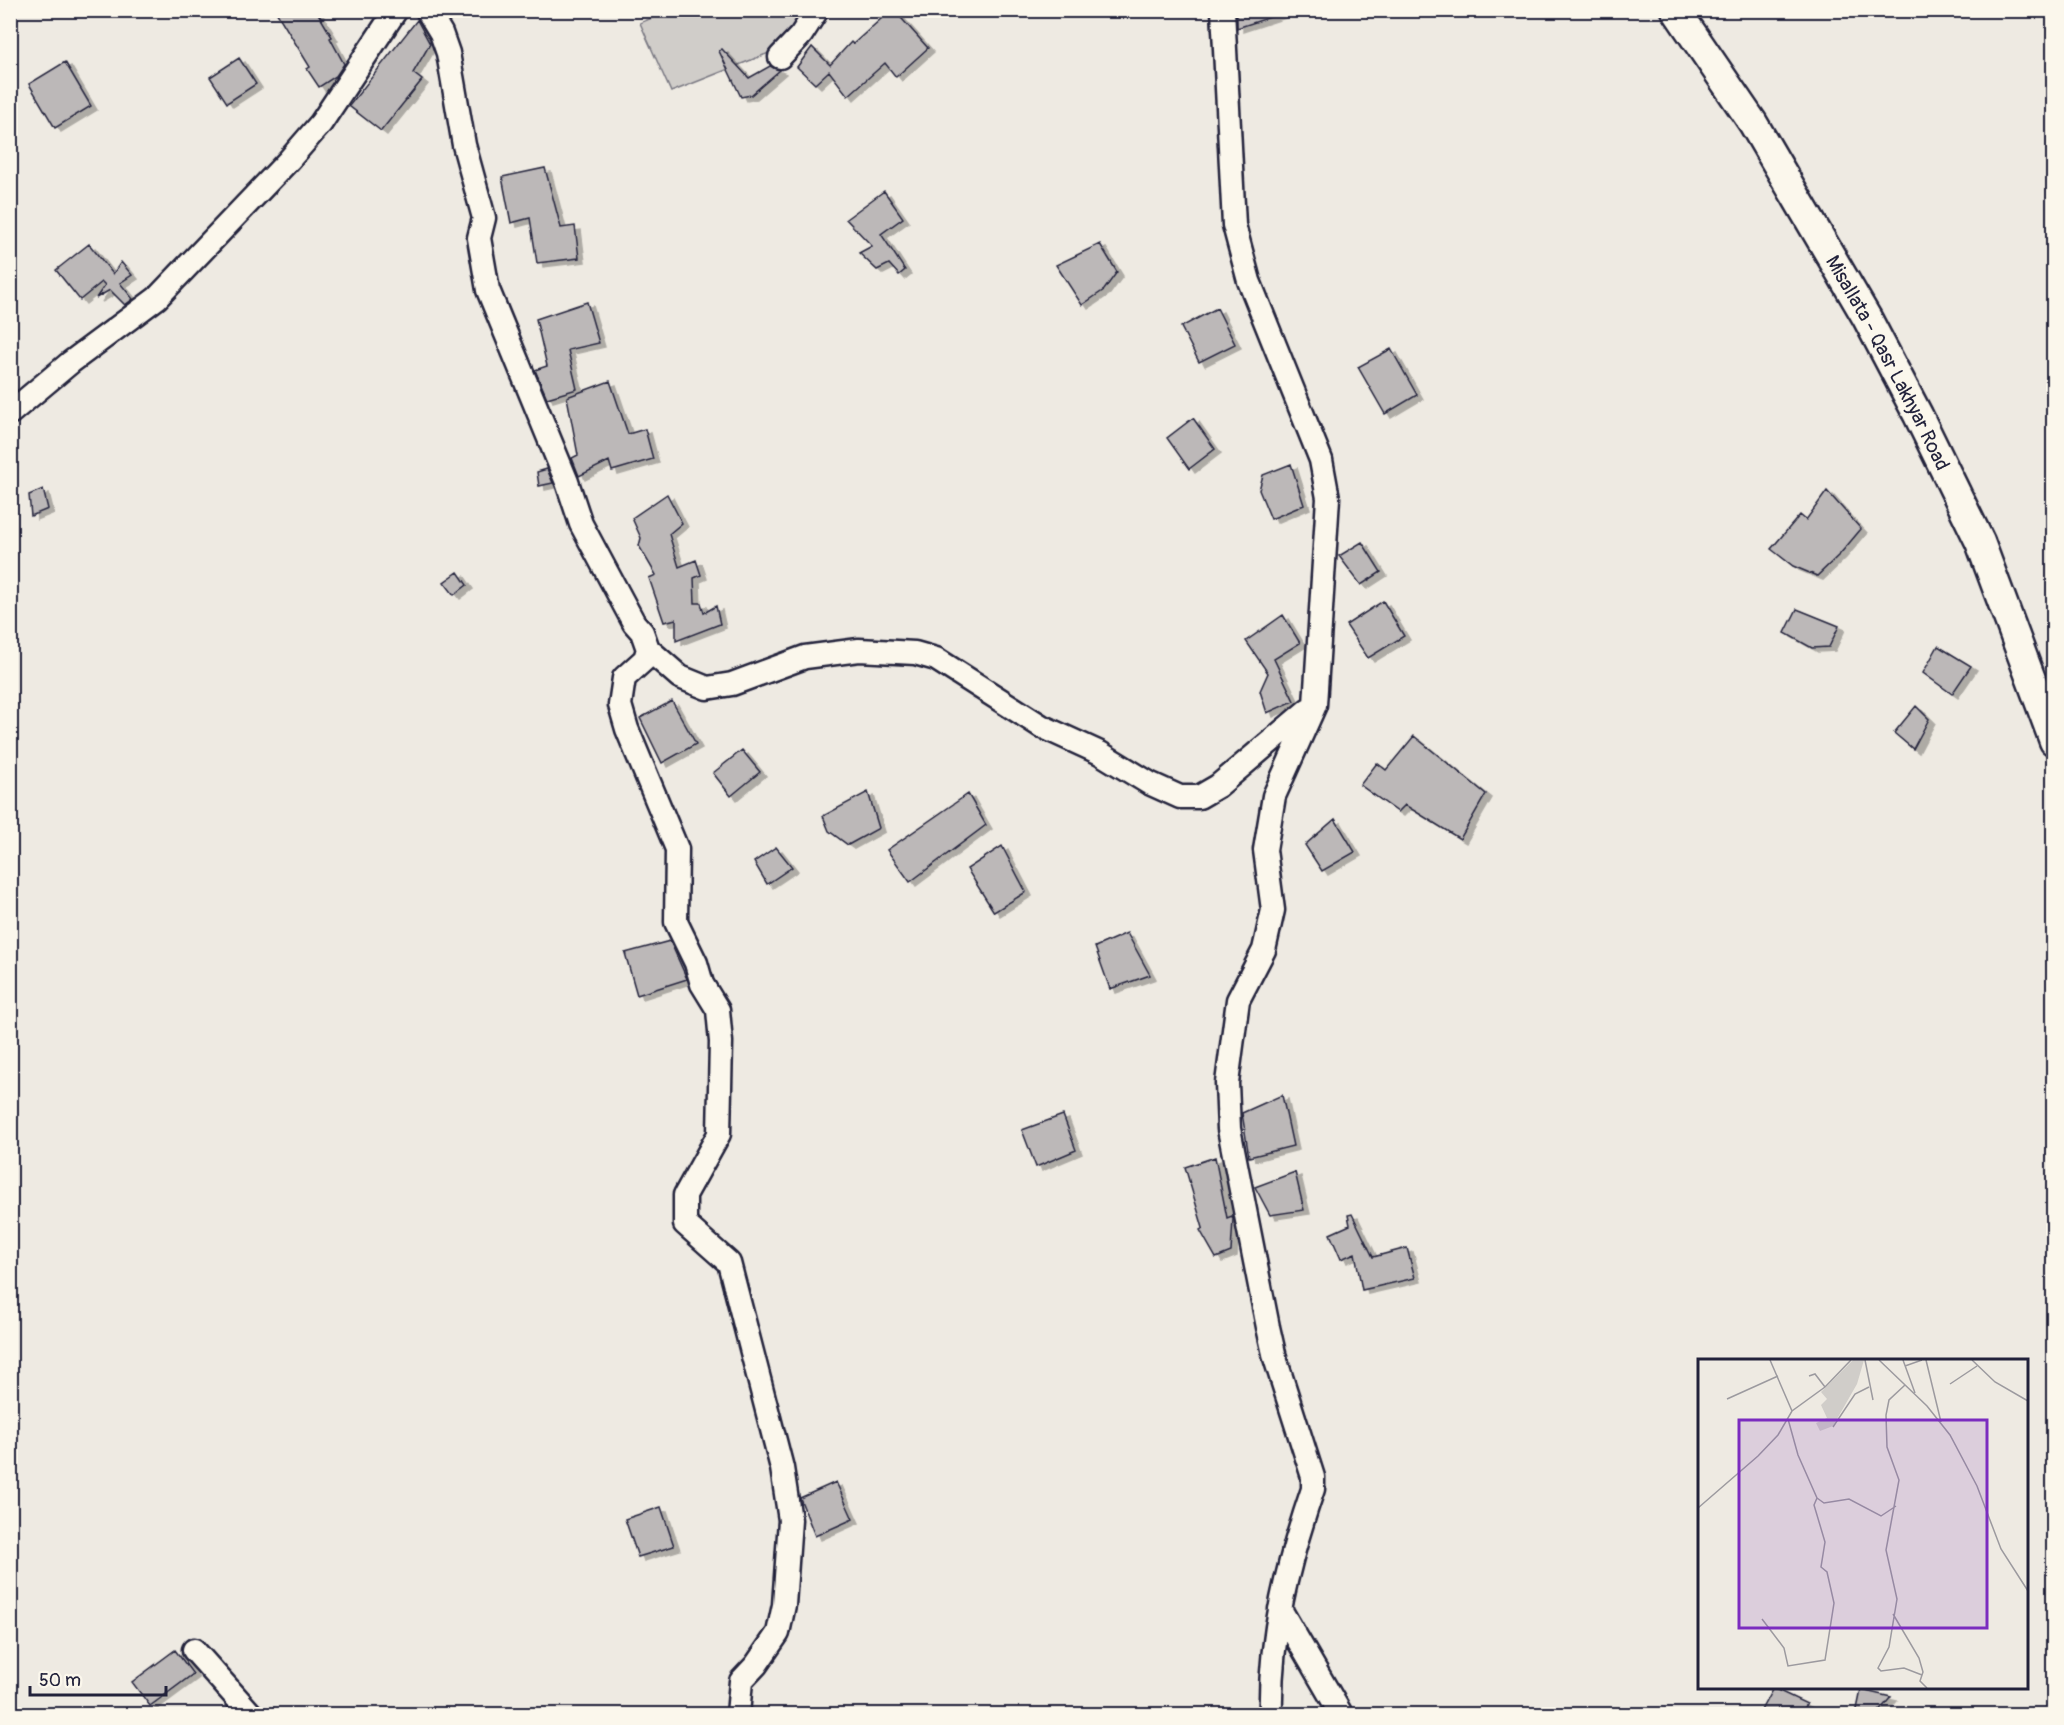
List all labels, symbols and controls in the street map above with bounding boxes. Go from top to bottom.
street label: Misallata - Qasr Lakhyar Road [1820,251,1955,475]
inset map [1698,1359,2028,1689]
scale bar [30,1659,166,1697]
text: 50 m [39,1669,81,1692]

